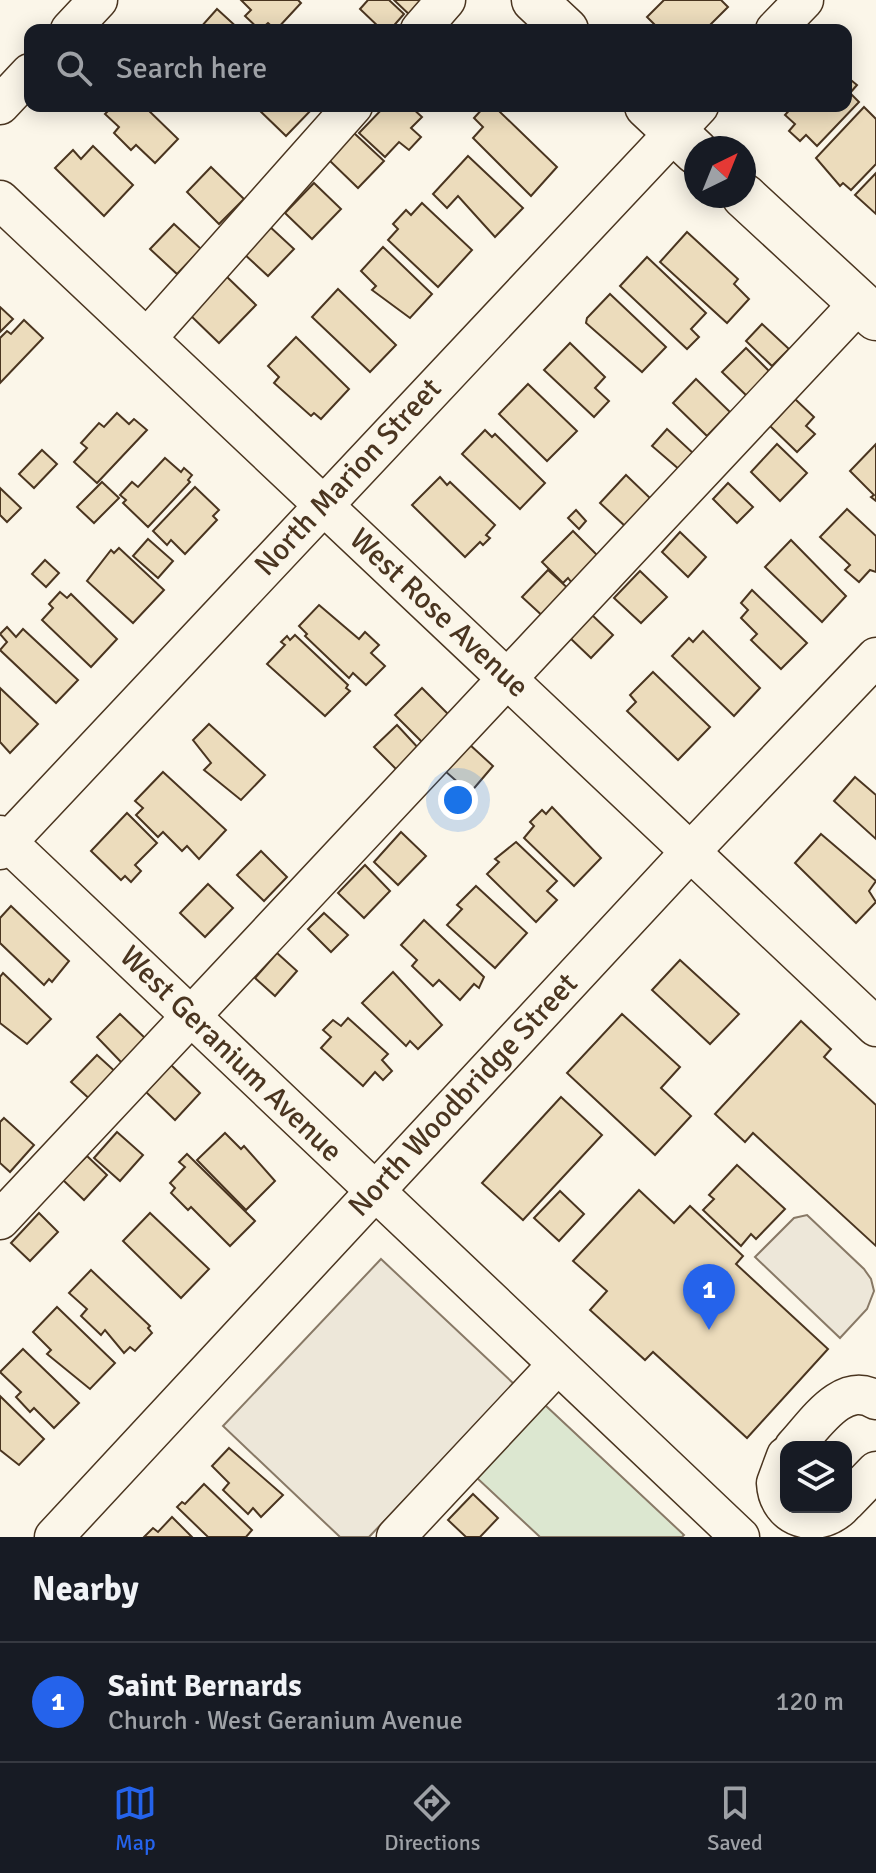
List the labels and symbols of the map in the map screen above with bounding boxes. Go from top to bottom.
north arrow [684,136,756,208]
street label: North Marion Street [247,370,449,584]
street label: West Rose Avenue [342,521,536,705]
your location [438,780,478,820]
street label: West Geranium Avenue [112,938,350,1170]
street label: North Woodbridge Street [341,966,585,1224]
pin: 1 [683,1264,735,1330]

